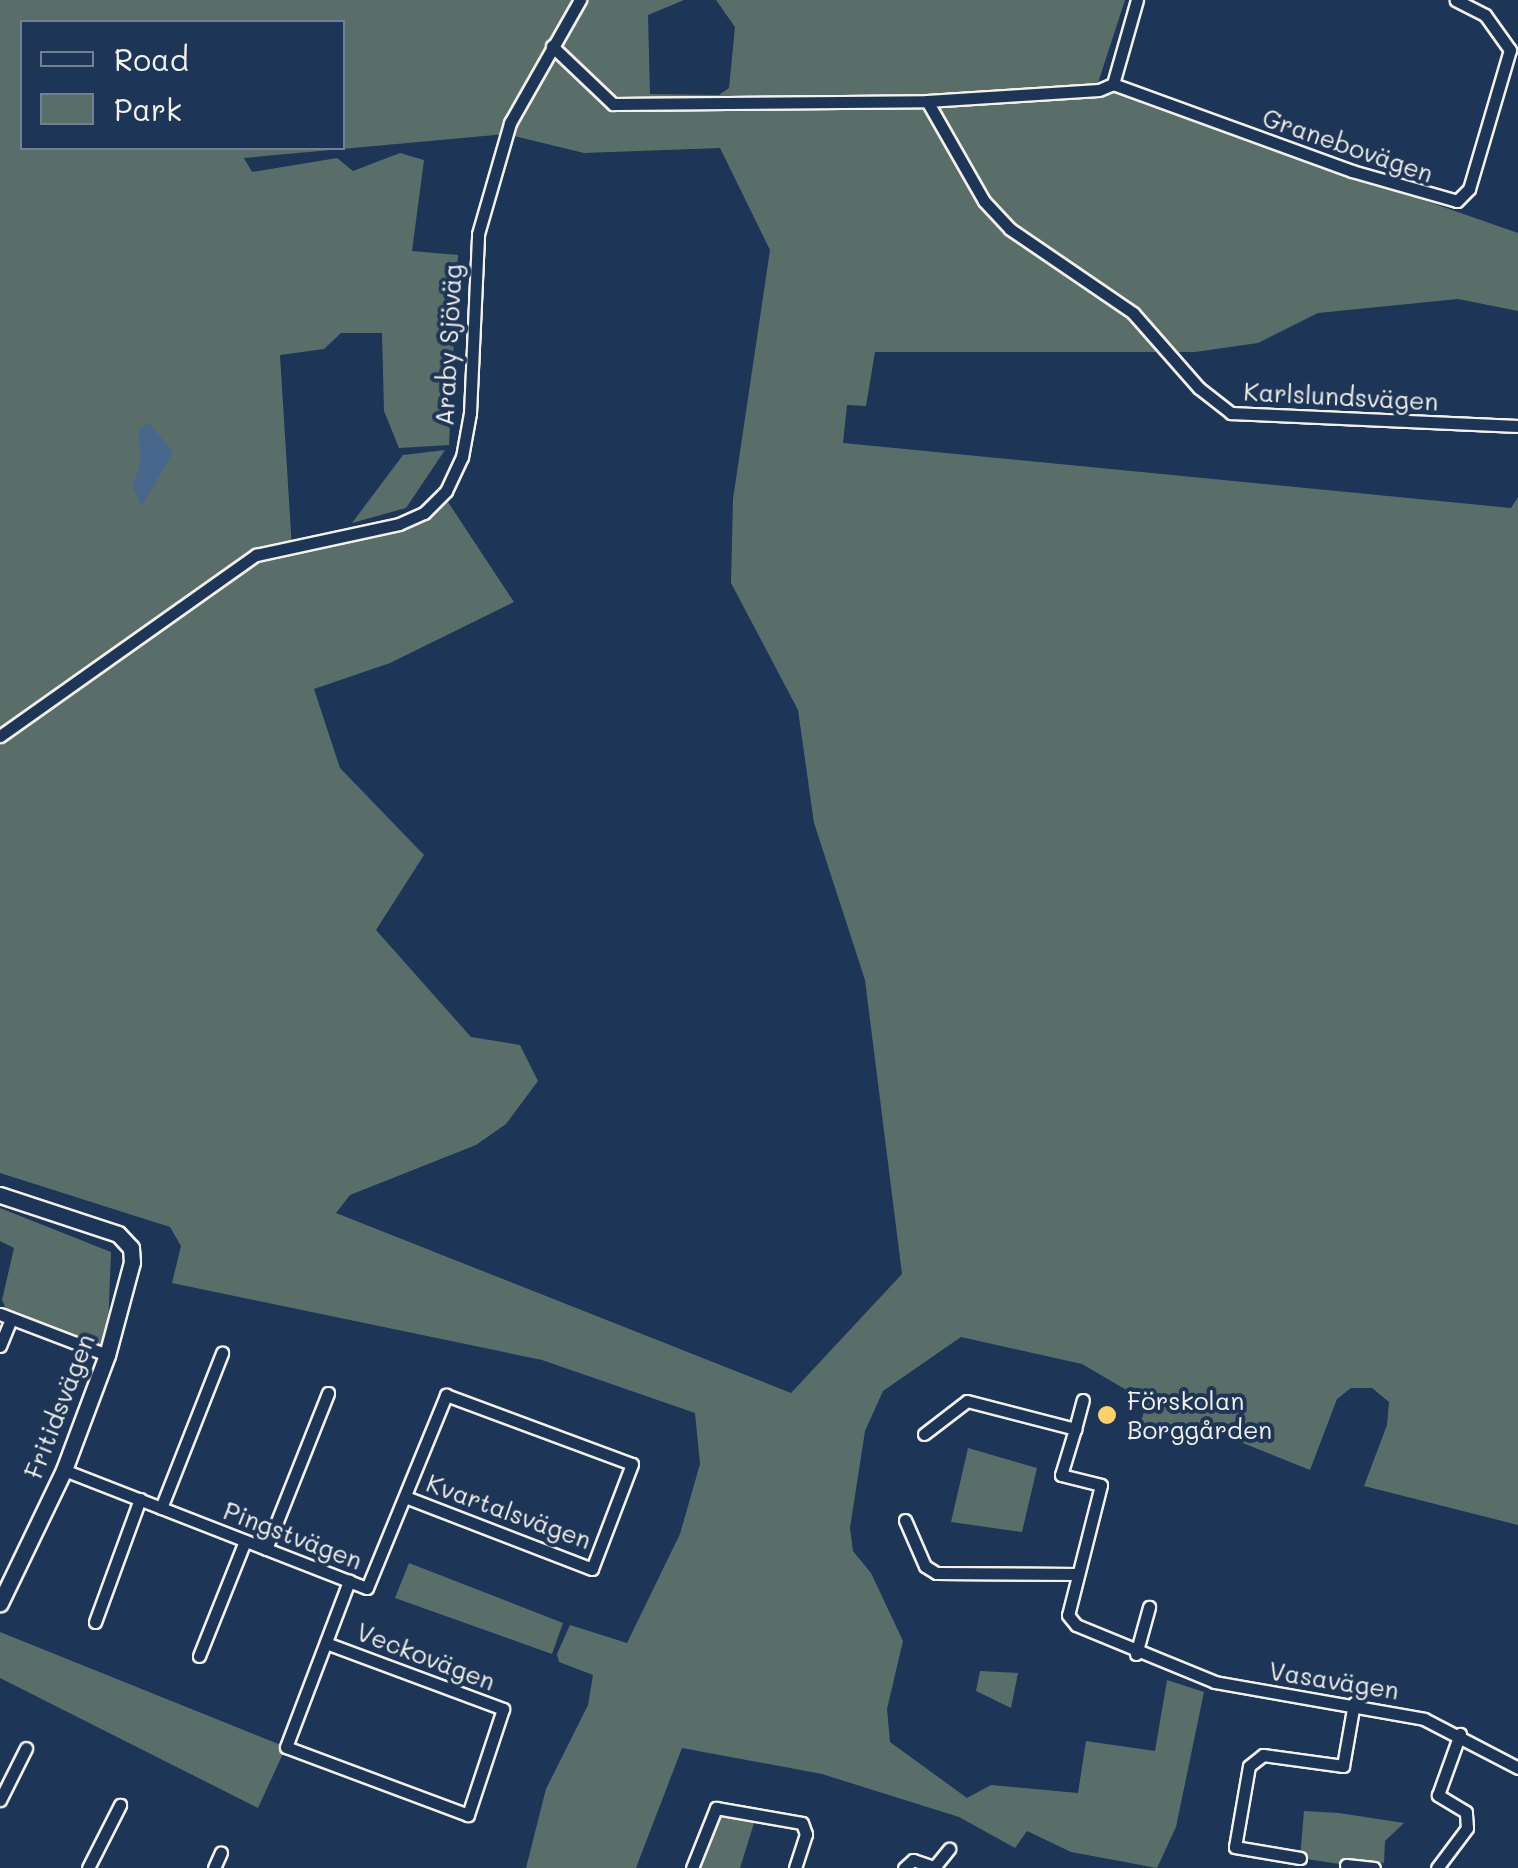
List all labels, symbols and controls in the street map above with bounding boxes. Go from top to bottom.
legend [20,20,345,150]
text: Road [114,39,189,79]
text: Park [114,89,182,129]
street label: Granebovägen [1259,102,1437,188]
street label: Araby Sjöväg [429,263,467,427]
street label: Karlslundsvägen [1243,376,1439,416]
street label: Fritidsvägen [18,1329,100,1483]
place label: Förskolan Borggården [1127,1386,1272,1445]
marker: Förskolan Borggården [1096,1404,1118,1426]
street label: Kvartalsvägen [423,1467,595,1555]
street label: Pingstvägen [219,1495,367,1575]
street label: Veckovägen [352,1616,500,1696]
street label: Vasavägen [1267,1655,1401,1705]

